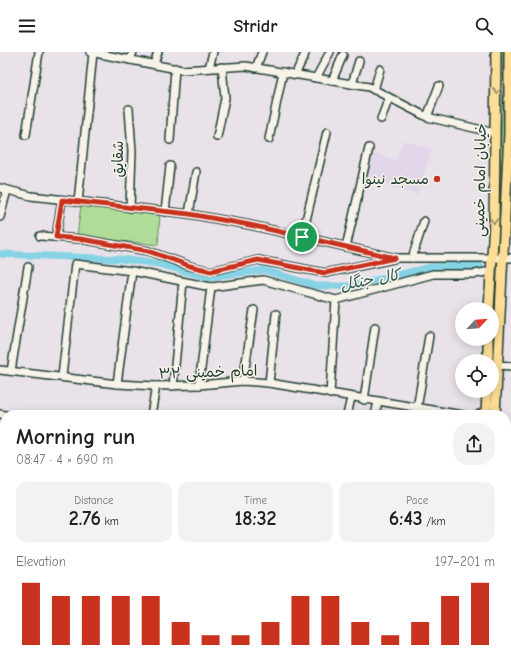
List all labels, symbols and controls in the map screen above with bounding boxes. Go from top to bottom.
icon: menu [16,15,38,37]
icon: search [473,15,495,37]
text: Stridr [233,16,278,37]
one-way arrow [493,88,501,94]
street label: خیابان امام خمینی [470,123,492,237]
street label: شقایق [109,141,127,177]
place label: مسجد نینوا [362,170,429,189]
marker: مسجد نینوا [432,174,442,184]
one-way arrow [489,218,498,224]
pin [285,220,319,254]
icon: arrive [291,226,313,248]
water label: کال جنگل [339,264,405,294]
north arrow [455,302,499,346]
map controls [455,302,499,398]
button: locate [455,354,499,398]
street label: امام خمینی ۳۲ [158,361,258,385]
button: share [453,423,495,465]
text: Morning run [16,424,135,450]
text: 08:47 · 4 × 690 m [16,452,113,467]
text: Distance [74,494,114,507]
text: Time [244,494,267,507]
text: Pace [406,494,428,507]
text: 2.76 [69,507,101,530]
text: 18:32 [234,507,277,530]
text: 6:43 [389,507,423,530]
text: km [101,515,119,528]
text: /km [423,515,446,528]
text: Elevation [16,554,66,569]
text: 197–201 m [435,554,495,569]

